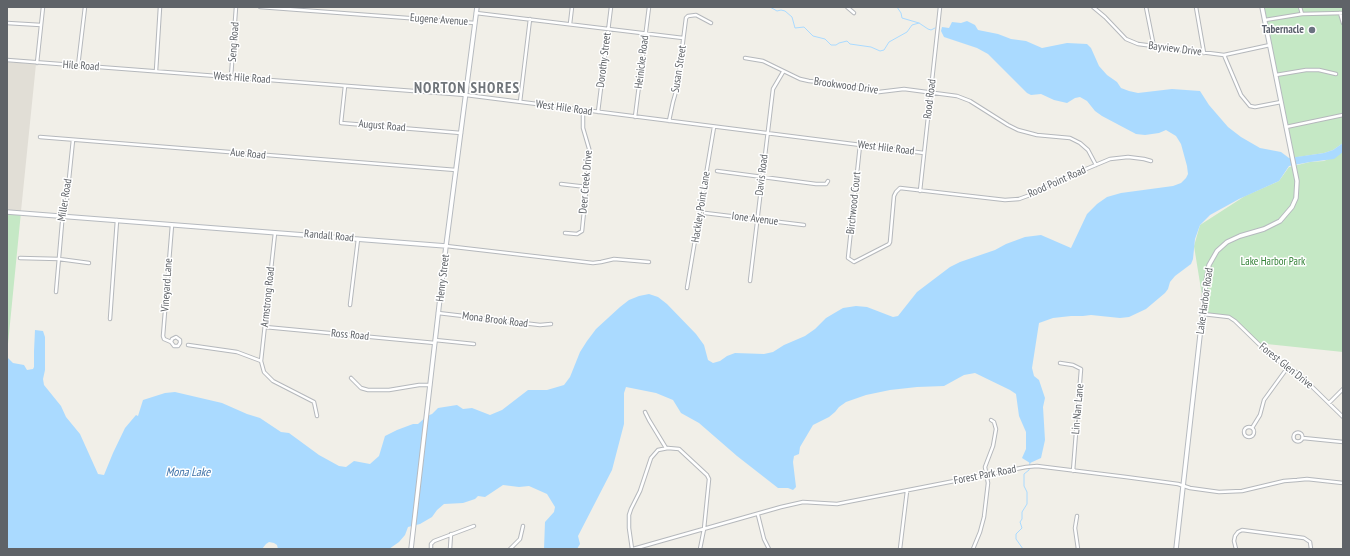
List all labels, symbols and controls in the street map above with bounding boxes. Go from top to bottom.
street label: Eugene Avenue [409,11,469,29]
street label: Seng Road [226,22,242,62]
place label: Tabernacle [1262,23,1304,37]
marker: Tabernacle [1307,25,1317,35]
street label: Dorothy Street [594,32,614,88]
street label: Heinicke Road [632,35,652,89]
street label: Bayview Drive [1148,39,1202,59]
street label: Susan Street [669,44,689,94]
street label: Hile Road [62,58,100,74]
street label: West Hile Road [213,69,271,87]
street label: Brookwood Drive [813,75,879,97]
street label: Rood Road [921,78,939,120]
district label: NORTON SHORES [414,80,520,98]
street label: West Hile Road [535,97,593,119]
street label: August Road [358,117,406,135]
street label: West Hile Road [857,138,915,158]
street label: Aue Road [230,146,266,162]
street label: Deer Creek Drive [577,150,595,214]
street label: Davis Road [753,154,771,196]
street label: Rood Point Road [1026,163,1088,201]
street label: Hackley Point Lane [689,170,713,244]
street label: Birchwood Court [844,171,864,235]
street label: Miller Road [55,178,75,222]
street label: Ione Avenue [731,210,779,228]
street label: Randall Road [304,227,354,245]
street label: Henry Street [434,254,452,302]
park label: Lake Harbor Park [1241,255,1305,269]
street label: Vineyard Lane [159,258,175,312]
street label: Armstrong Road [258,266,278,328]
street label: Lake Harbor Road [1194,267,1216,335]
street label: Mona Brook Road [461,309,529,331]
street label: Ross Road [330,327,370,343]
street label: Forest Glen Drive [1256,340,1316,392]
street label: Lin-Nan Lane [1069,383,1087,435]
street label: Forest Park Road [953,462,1017,488]
water label: Mona Lake [166,466,210,480]

